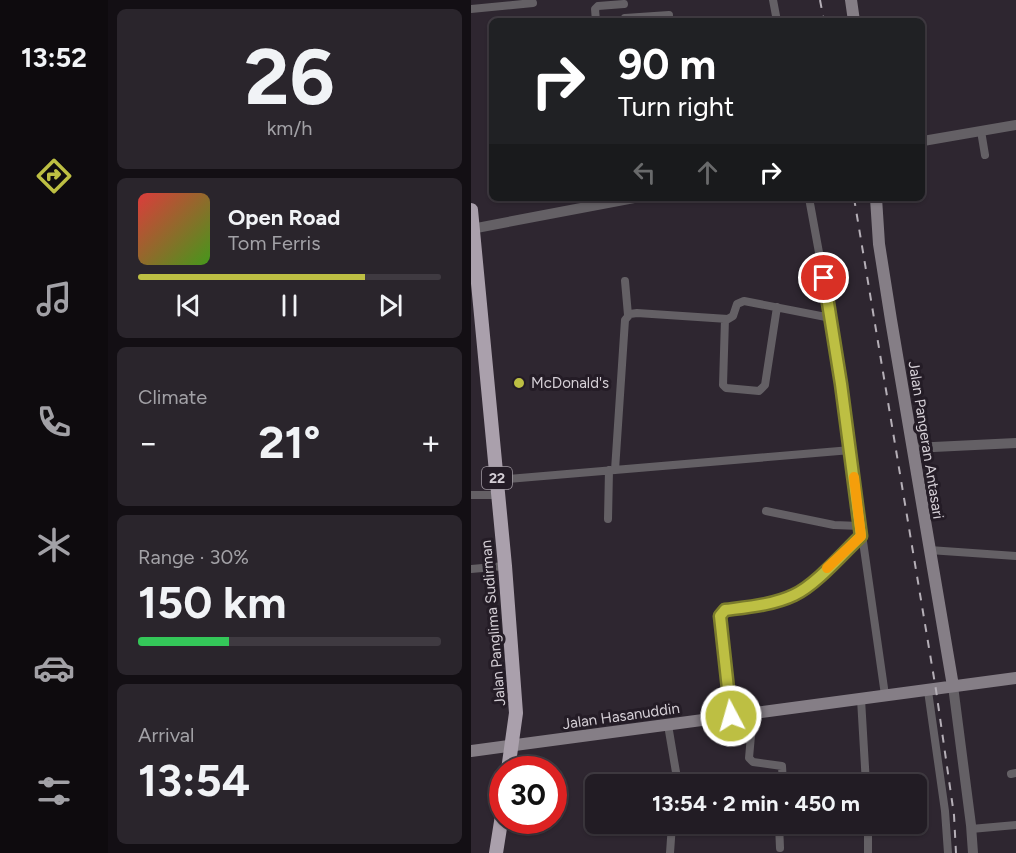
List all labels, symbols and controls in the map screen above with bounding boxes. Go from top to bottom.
text: 26 [244,30,335,124]
text: 90 m [618,39,716,90]
text: 13:52 [21,41,87,74]
icon: right [519,42,597,120]
text: Turn right [618,90,734,123]
text: km/h [267,116,312,140]
icon: directions [33,155,75,197]
icon: left [628,156,661,189]
icon: ahead [691,156,724,189]
icon: right [754,156,787,189]
text: Open Road [228,204,340,231]
text: Tom Ferris [228,231,321,255]
pin [798,252,849,303]
icon: arrive [807,261,840,294]
icon: music [33,278,75,320]
icon: previous [172,289,205,322]
icon: pause [273,289,306,322]
icon: next [374,289,407,322]
street label: Jalan Pangeran Antasari [905,360,947,520]
place label: McDonald's [531,374,609,392]
marker: McDonald's [512,376,526,390]
text: Climate [138,385,207,409]
icon: phone [33,401,75,443]
text: 21° [258,415,321,469]
text: − [138,423,159,462]
text: + [420,423,441,462]
road number: 22 [482,467,512,489]
icon: climate [33,524,75,566]
street label: Jalan Panglima Sudirman [477,539,509,707]
text: Range · 30% [138,545,249,569]
text: 150 km [138,575,286,629]
icon: car [33,647,75,689]
position arrow [699,684,763,748]
street label: Jalan Hasanuddin [561,699,681,733]
text: Arrival [138,723,194,747]
text: 13:54 [138,753,250,807]
speed limit sign: 30 [489,756,567,834]
icon: filters [33,770,75,812]
text: 13:54 · 2 min · 450 m [652,790,860,817]

